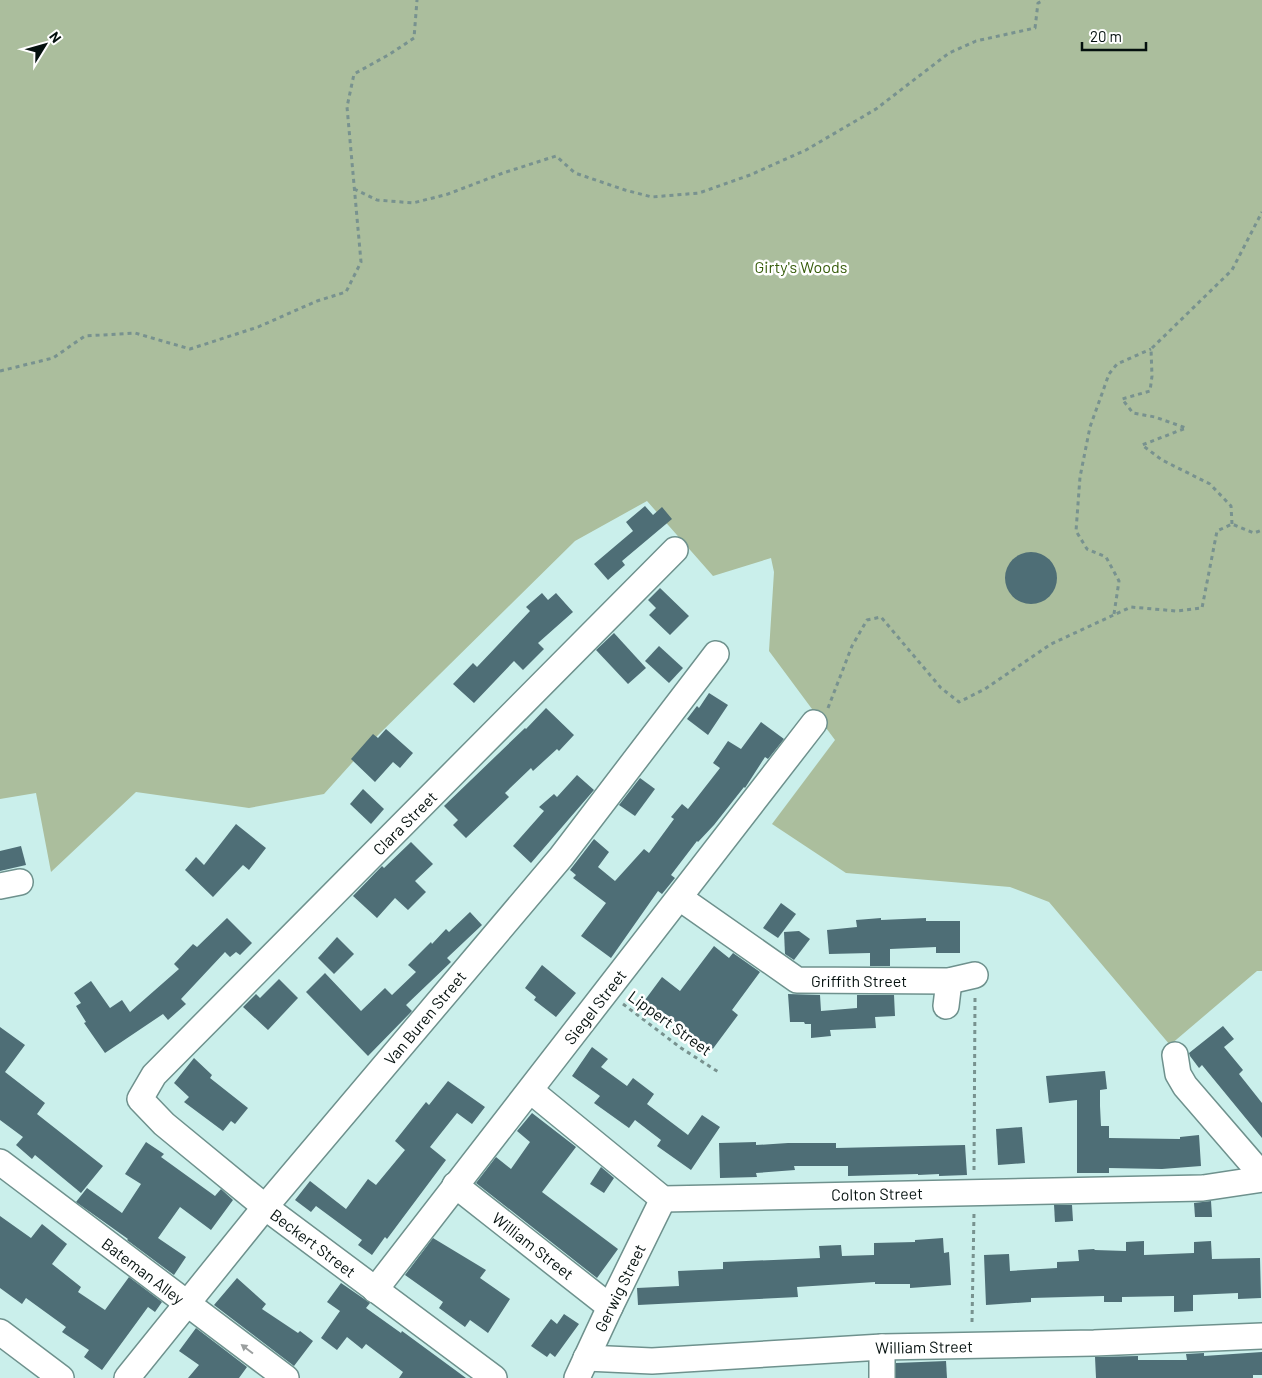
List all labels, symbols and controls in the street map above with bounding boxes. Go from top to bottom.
north arrow [20,20,70,70]
scale bar [1082,20,1146,52]
text: 20 m [1090,27,1122,45]
text: N [46,28,65,46]
park label: Girty's Woods [755,257,847,276]
street label: Clara Street [369,787,441,859]
street label: Siegel Street [560,966,630,1048]
street label: Van Buren Street [380,967,469,1069]
street label: Griffith Street [811,971,907,990]
street label: Lippert Street [625,986,716,1059]
street label: Colton Street [831,1183,923,1204]
street label: Beckert Street [267,1204,360,1281]
street label: William Street [489,1208,578,1283]
street label: Bateman Alley [98,1233,189,1308]
street label: Gerwig Street [590,1241,649,1335]
street label: William Street [875,1336,973,1357]
one-way arrow [240,1344,254,1354]

